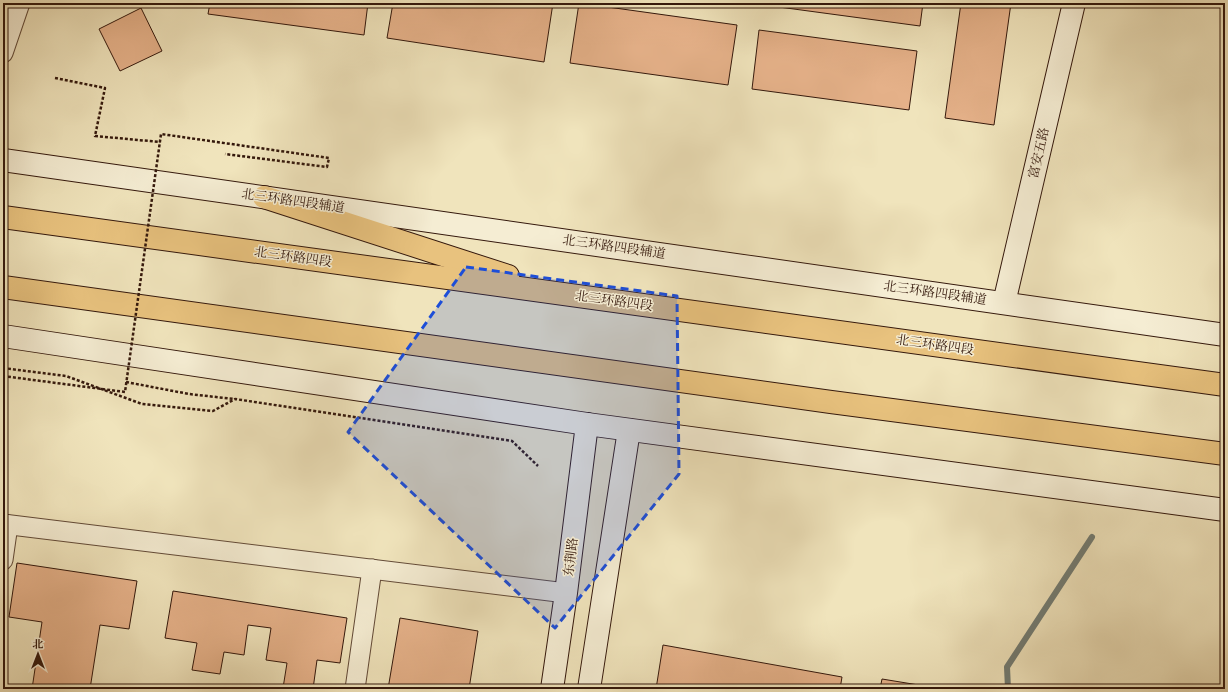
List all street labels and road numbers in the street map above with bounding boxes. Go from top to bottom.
street label: 富安五路 [1024,126,1054,180]
street label: 北三环路四段辅道 [240,185,346,217]
street label: 北三环路四段辅道 [561,231,667,263]
street label: 北三环路四段 [253,243,333,271]
street label: 北三环路四段辅道 [882,277,988,309]
street label: 北三环路四段 [574,287,654,315]
street label: 北三环路四段 [895,331,975,359]
street label: 东荆路 [560,537,582,577]

